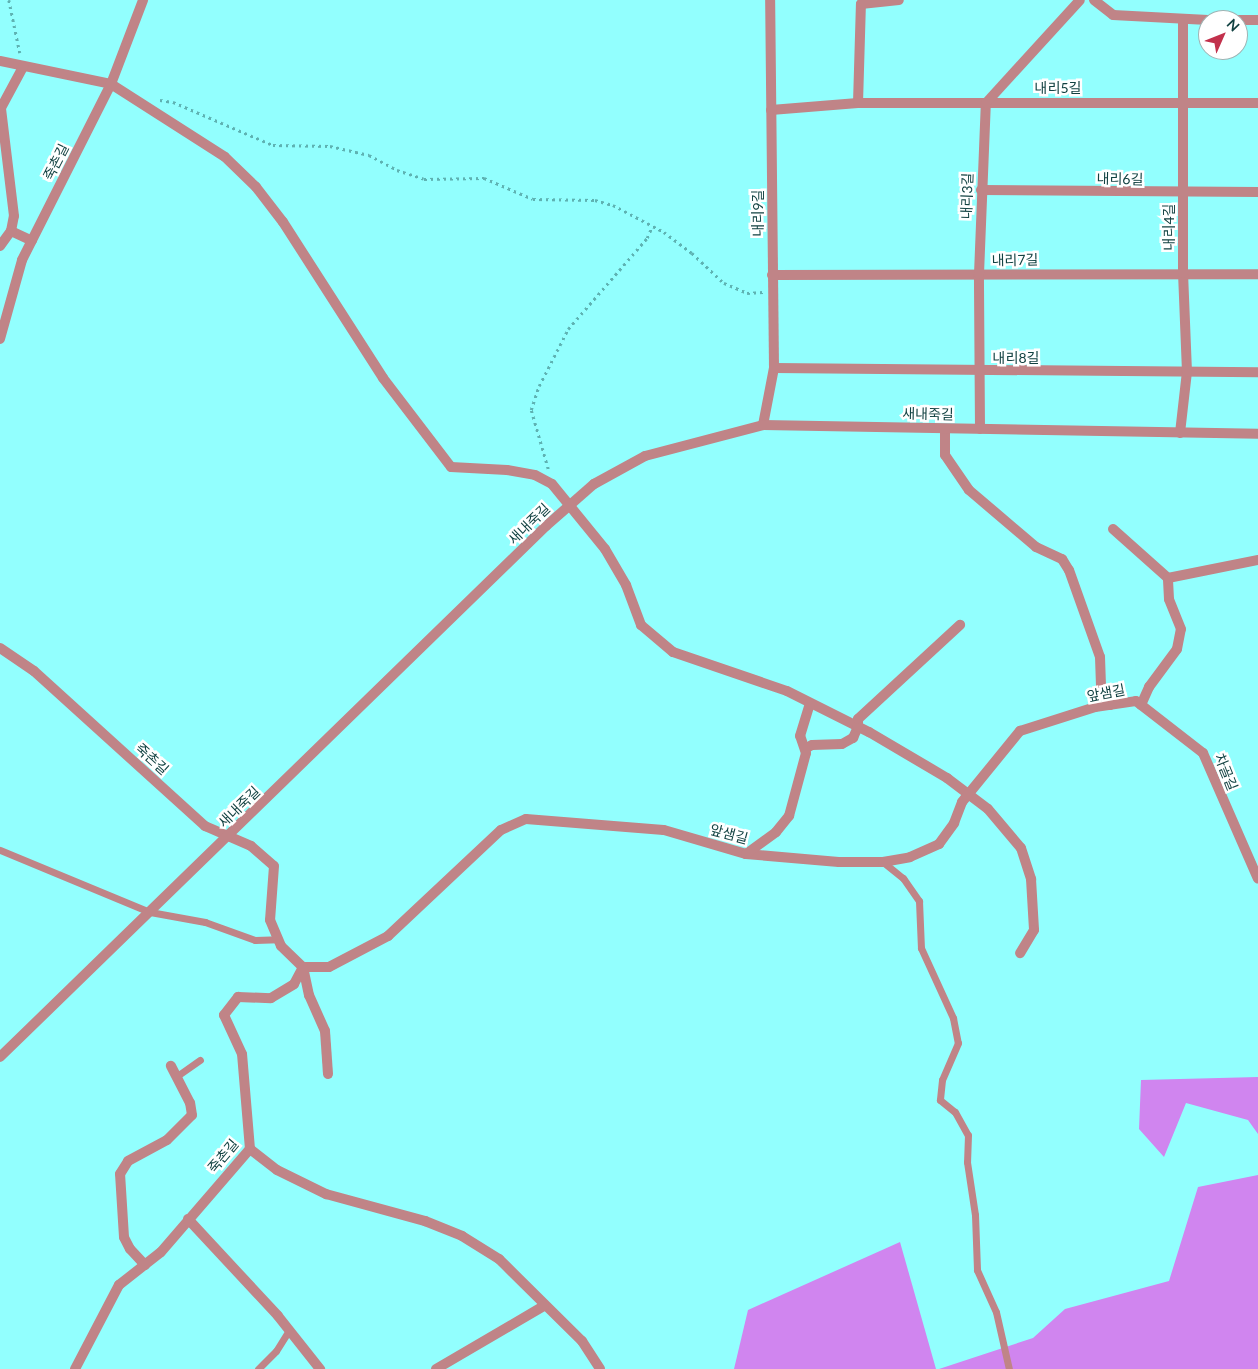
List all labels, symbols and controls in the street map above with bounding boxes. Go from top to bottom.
north arrow [1198,10,1248,60]
text: N [1224,15,1243,35]
street label: 내리5길 [1035,80,1081,96]
street label: 죽촌길 [40,141,72,183]
street label: 내리6길 [1096,170,1144,188]
street label: 내리3길 [958,172,976,220]
street label: 내리9길 [750,190,766,236]
street label: 내리4길 [1161,204,1177,250]
street label: 내리7길 [991,251,1039,269]
street label: 내리8길 [993,350,1039,366]
street label: 새내죽길 [902,405,954,423]
street label: 새내죽길 [505,500,553,548]
street label: 앞샘길 [1085,681,1127,705]
street label: 죽촌길 [132,740,172,778]
street label: 차골길 [1211,751,1241,793]
street label: 새내죽길 [215,783,263,831]
street label: 앞샘길 [708,821,750,847]
street label: 죽촌길 [204,1136,242,1176]

